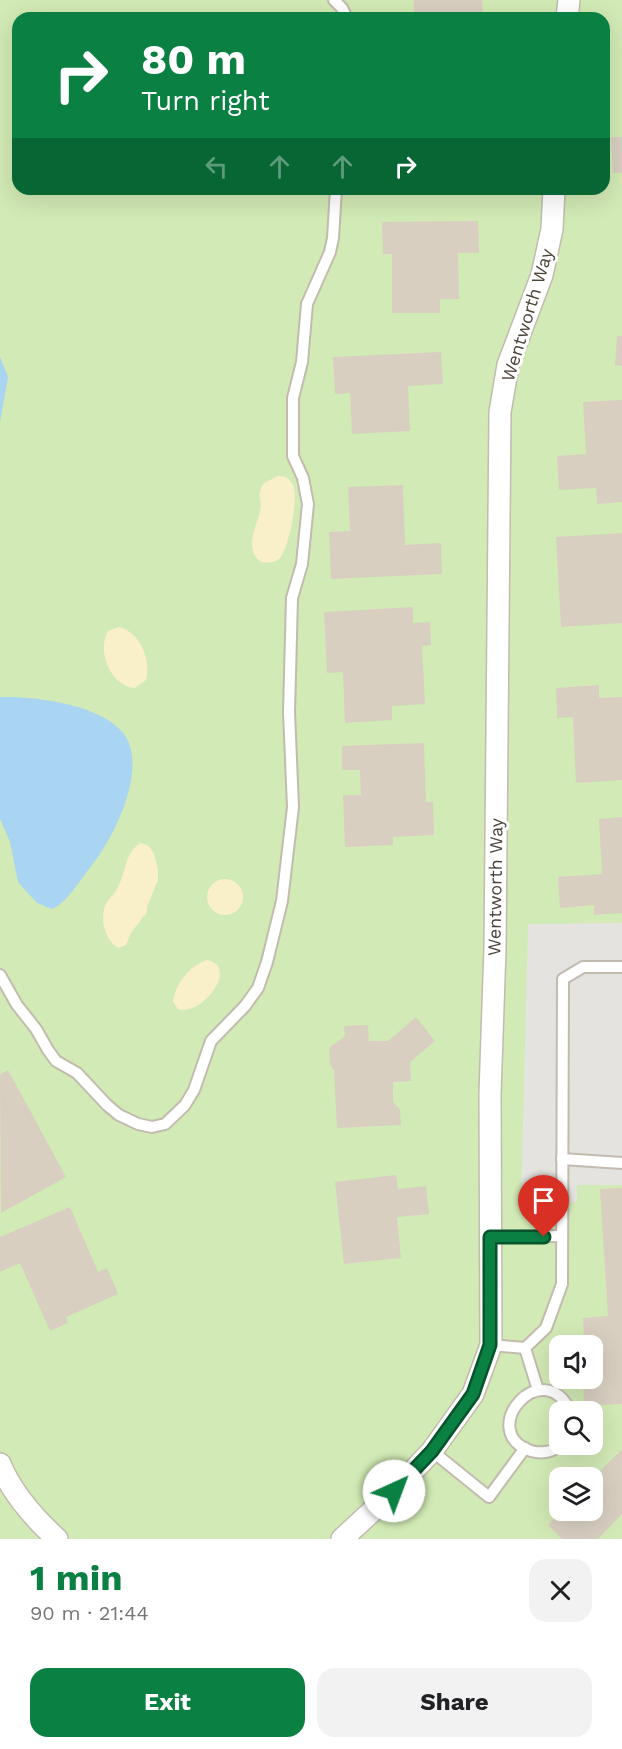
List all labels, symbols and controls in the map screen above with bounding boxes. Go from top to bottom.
text: 80 m [141,35,246,84]
icon: right [42,36,120,114]
text: Turn right [141,85,270,117]
icon: left [200,150,233,183]
icon: ahead [263,150,296,183]
icon: ahead [326,150,359,183]
icon: right [389,150,422,183]
street label: Wentworth Way [497,245,557,384]
street label: Wentworth Way [483,817,507,956]
pin [518,1175,569,1237]
icon: arrive [527,1184,560,1217]
map controls [549,1335,603,1521]
button: sound [549,1335,603,1389]
button: search [549,1401,603,1455]
position arrow [362,1459,426,1523]
button: layers [549,1467,603,1521]
text: 1 min [30,1557,122,1599]
button: close [529,1559,592,1622]
text: 90 m · 21:44 [30,1601,149,1625]
button: Exit [30,1668,305,1737]
button: Share [317,1668,592,1737]

